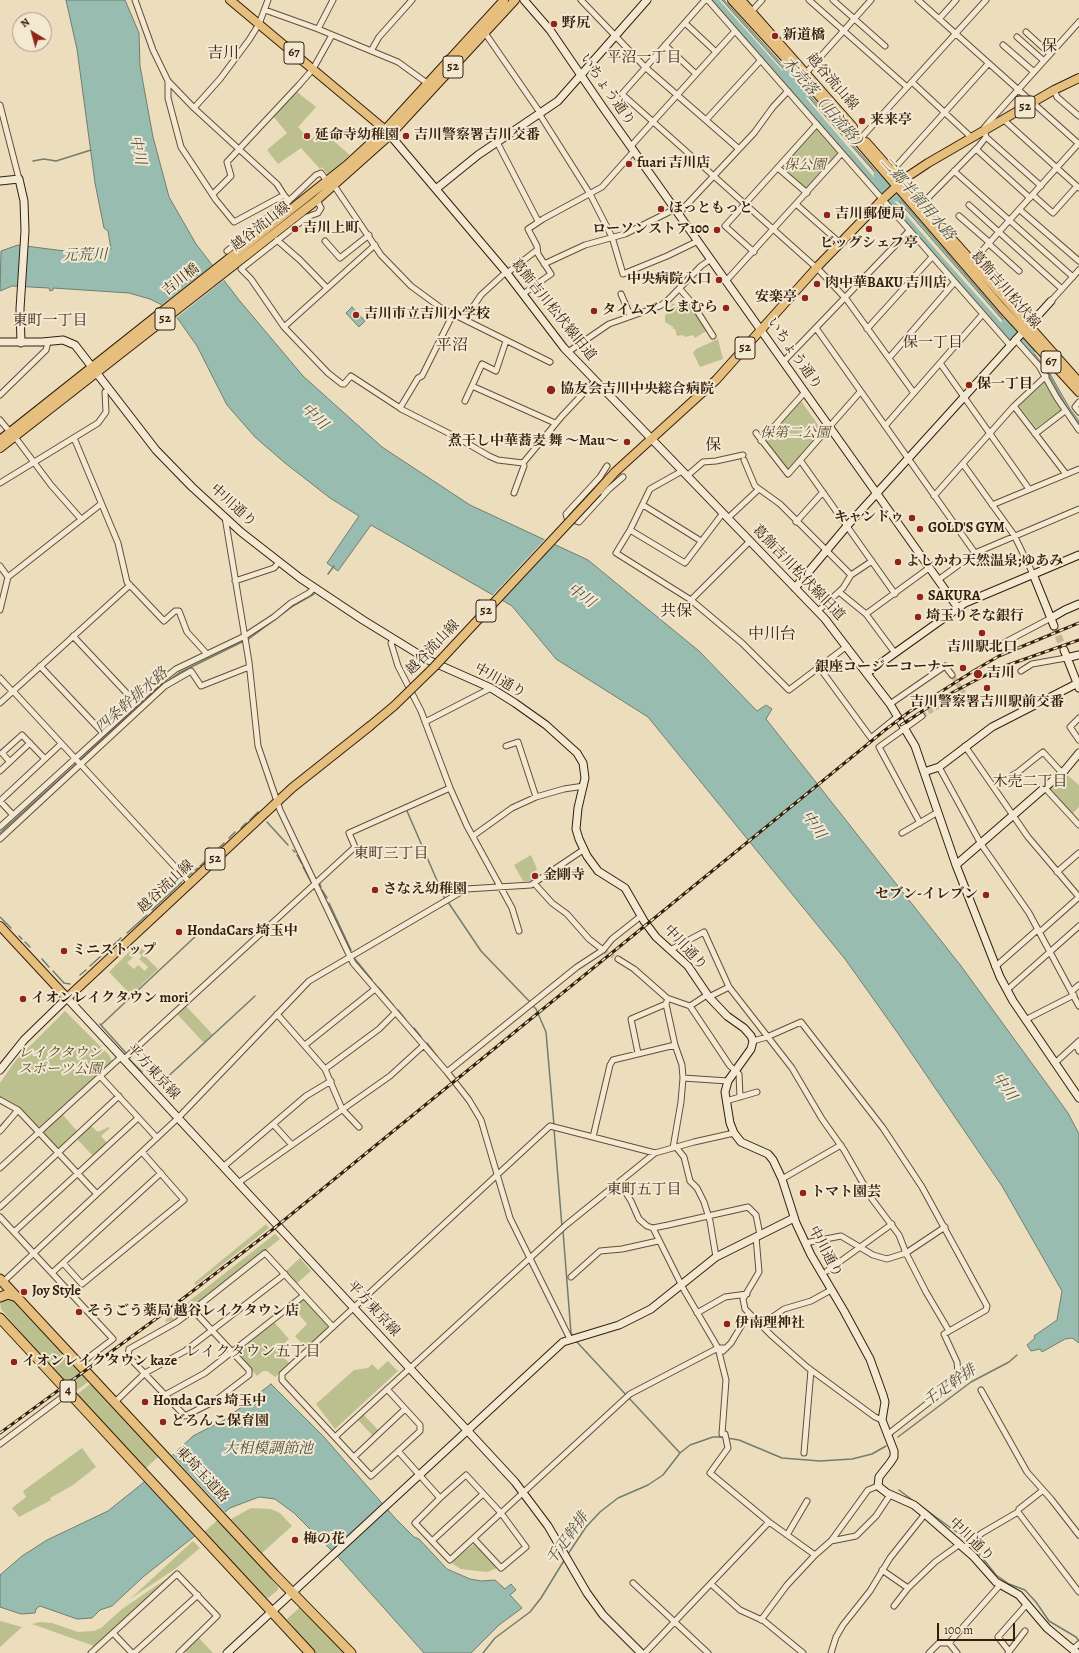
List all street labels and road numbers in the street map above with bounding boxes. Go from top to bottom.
road number: 67 [284,42,304,64]
street label: 越谷流山線 [803,50,861,114]
street label: いちょう通り [576,51,638,129]
road number: 52 [443,56,463,78]
road number: 52 [1015,96,1035,118]
street label: 越谷流山線 [228,199,294,255]
street label: 葛飾吉川松伏線 [967,248,1043,332]
street label: 葛飾吉川松伏線旧道 [507,256,599,364]
street label: 吉川橋 [159,260,203,300]
road number: 52 [155,308,175,330]
street label: いちょう通り [763,315,825,393]
road number: 52 [735,337,755,359]
road number: 67 [1041,351,1061,373]
street label: 中川通り [207,481,259,531]
street label: 葛飾吉川松伏線旧道 [748,522,848,624]
road number: 52 [476,600,496,622]
street label: 越谷流山線 [403,617,463,679]
street label: 中川通り [471,660,529,702]
road number: 52 [205,848,225,870]
street label: 越谷流山線 [135,857,197,917]
street label: 中川通り [660,922,710,974]
street label: 平方東京線 [123,1041,183,1103]
street label: 中川通り [804,1223,846,1281]
street label: 平方東京線 [343,1278,403,1340]
road number: 4 [60,1380,76,1402]
street label: 東埼玉道路 [172,1444,232,1506]
street label: 中川通り [945,1515,997,1565]

